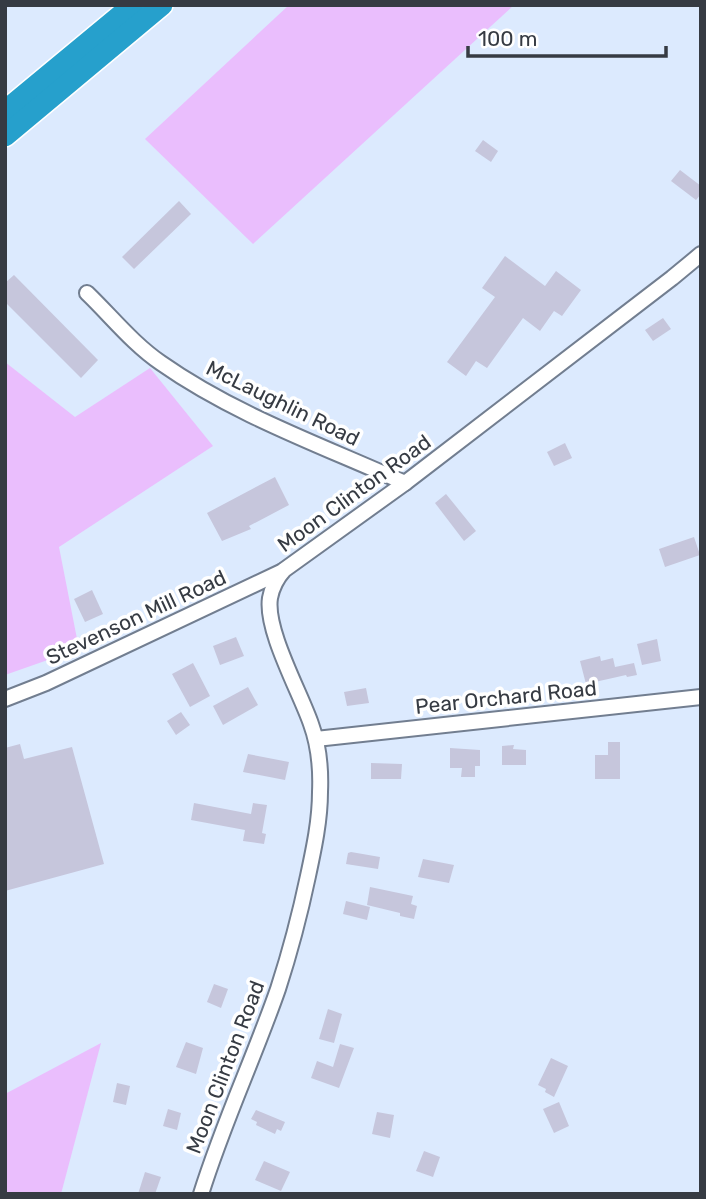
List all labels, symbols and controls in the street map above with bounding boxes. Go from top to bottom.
scale bar [468,14,666,58]
text: 100 m [478,26,537,51]
street label: McLaughlin Road [202,355,364,451]
street label: Moon Clinton Road [273,429,435,557]
street label: Stevenson Mill Road [42,564,230,670]
street label: Pear Orchard Road [414,675,598,719]
street label: Moon Clinton Road [180,977,270,1157]

